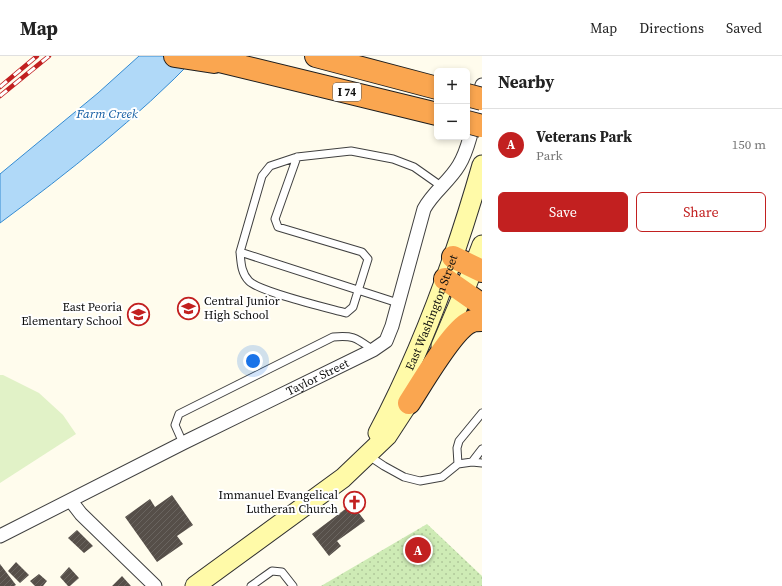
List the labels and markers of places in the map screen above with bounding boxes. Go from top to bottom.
place label: Central Junior High School [204,293,280,323]
school or university icon: Central Junior High School [175,295,201,321]
place label: East Peoria Elementary School [21,299,123,329]
school or university icon: East Peoria Elementary School [125,301,151,327]
place label: Immanuel Evangelical Lutheran Church [218,487,338,517]
church icon: Immanuel Evangelical Lutheran Church [341,489,367,515]
pin: A [405,535,431,565]

